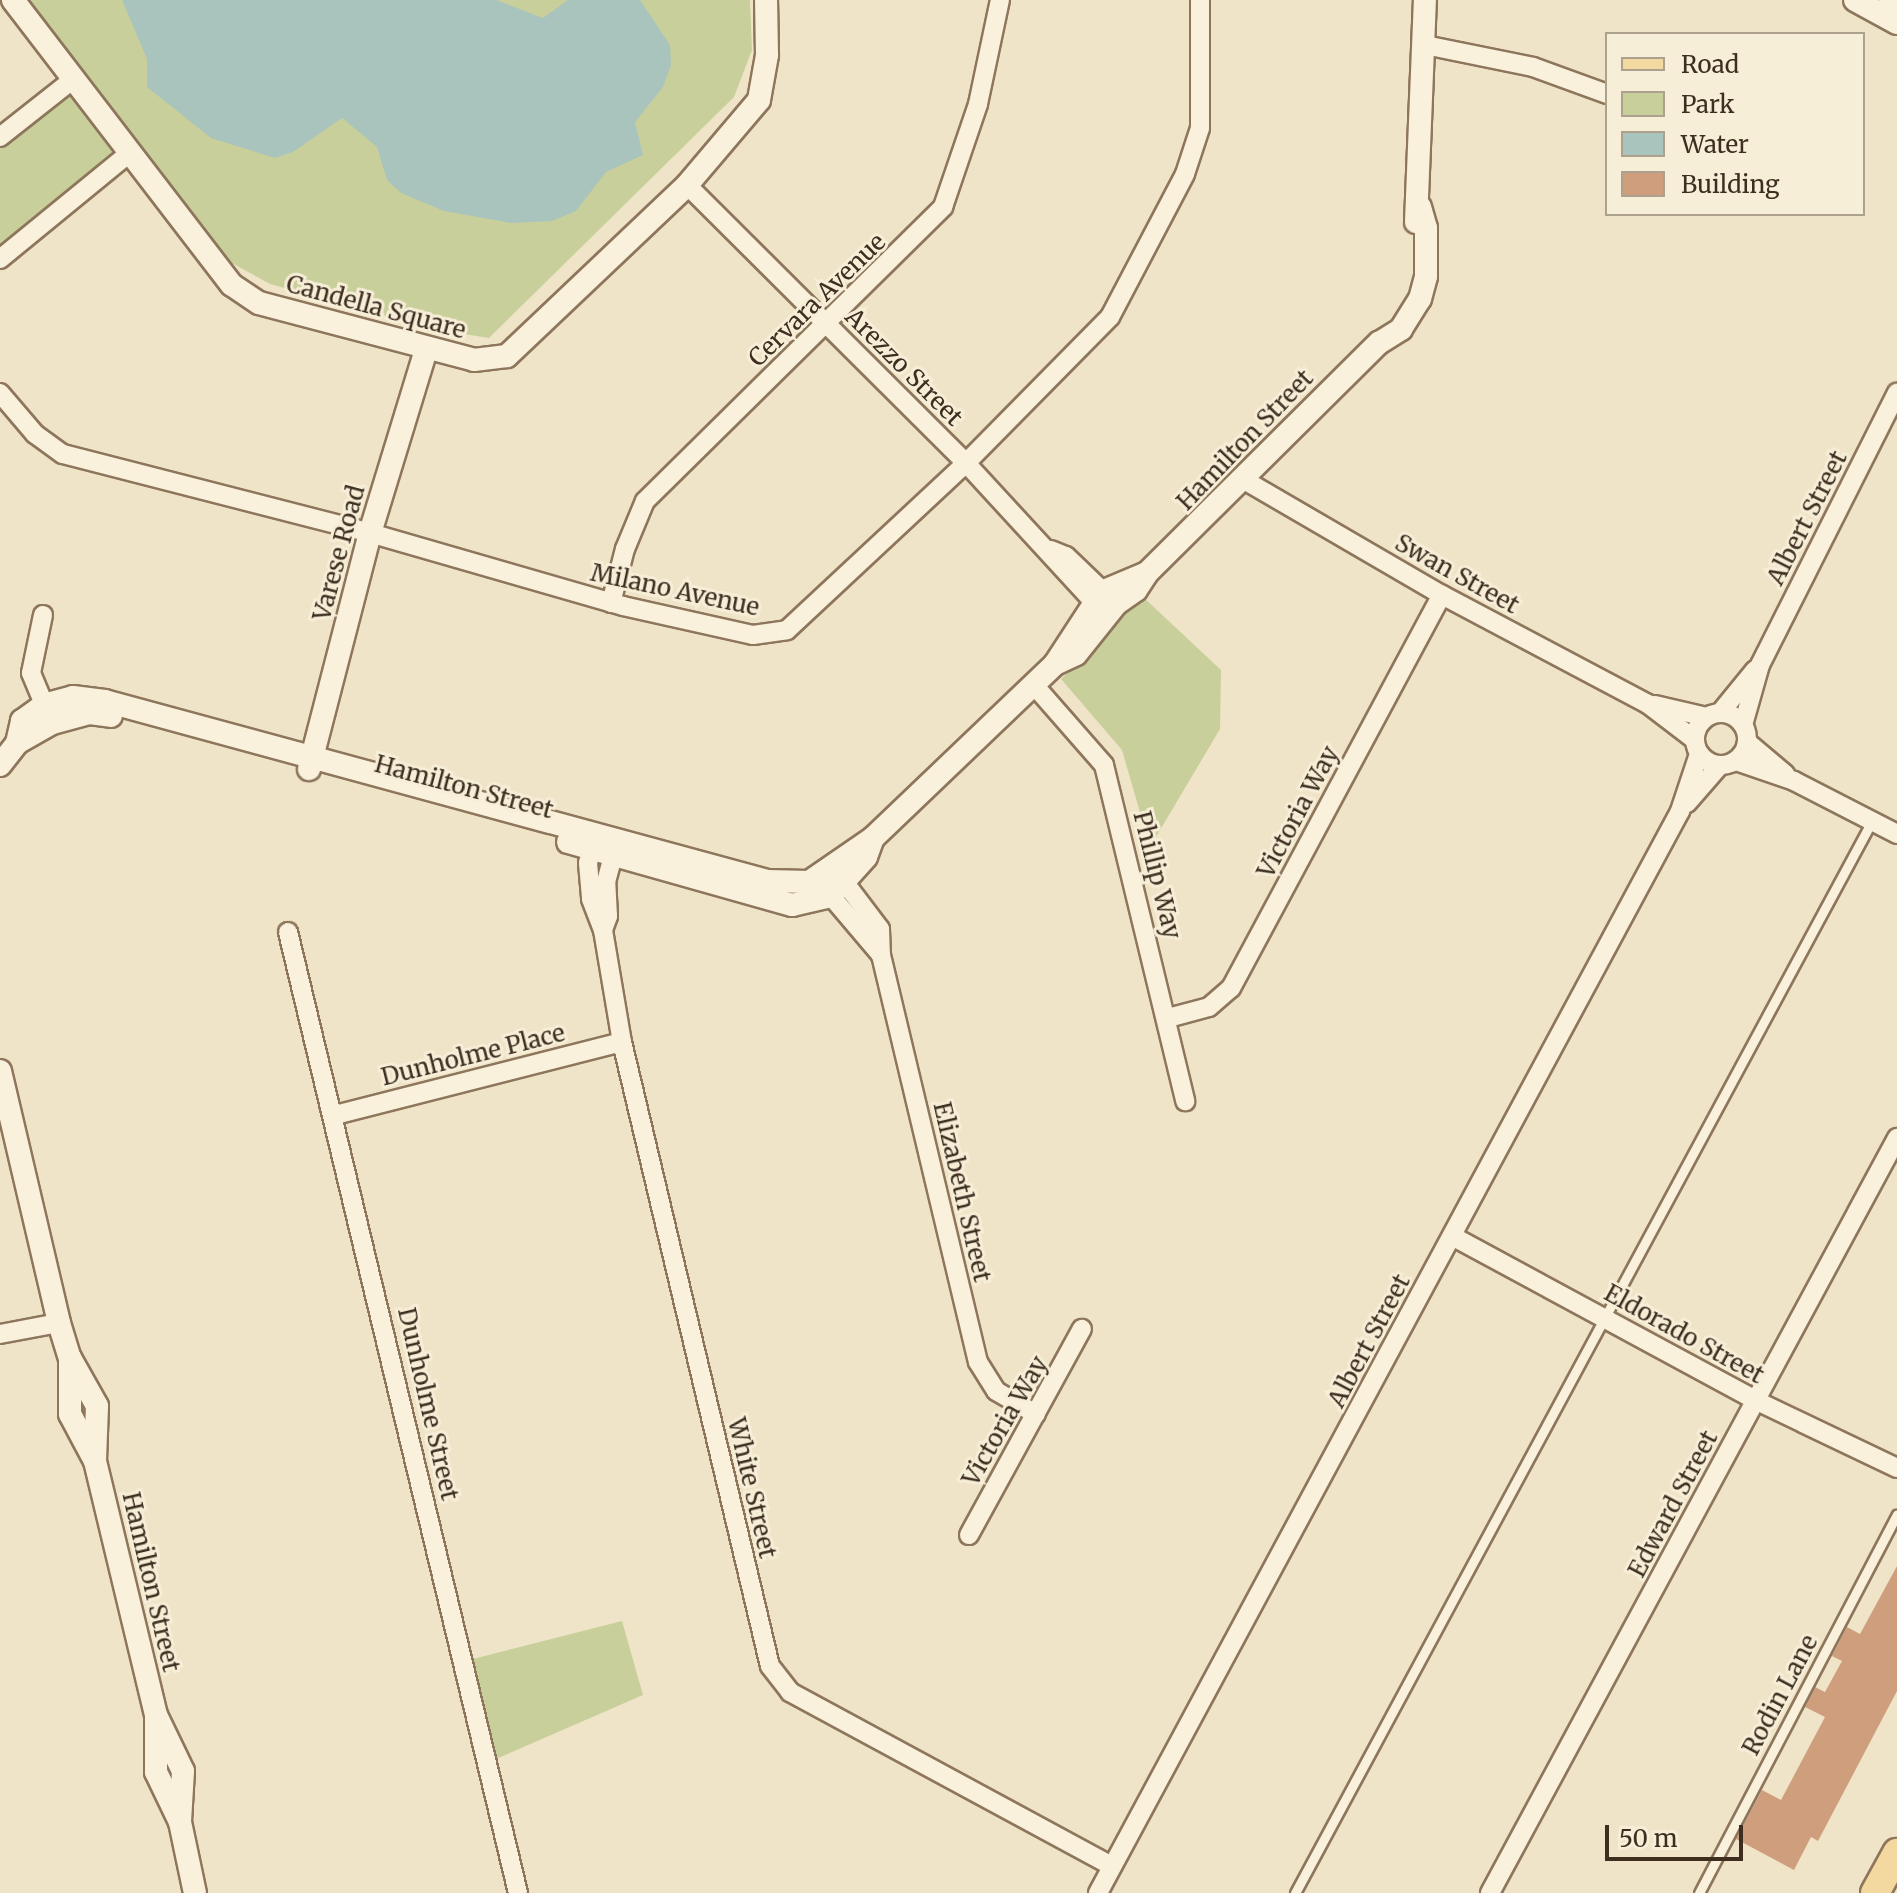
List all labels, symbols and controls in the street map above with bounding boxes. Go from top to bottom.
legend [1605,32,1865,216]
text: Road [1681,49,1739,80]
text: Park [1681,89,1734,120]
text: Water [1681,129,1749,160]
text: Building [1681,169,1780,200]
street label: Cervara Avenue [743,228,891,372]
street label: Candella Square [283,269,469,345]
street label: Arezzo Street [839,302,969,432]
street label: Hamilton Street [1171,364,1319,516]
street label: Albert Street [1761,446,1853,590]
street label: Varese Road [307,482,371,624]
street label: Swan Street [1390,528,1524,620]
street label: Milano Avenue [588,558,762,622]
street label: Victoria Way [1251,741,1345,883]
street label: Hamilton Street [372,749,556,825]
street label: Phillip Way [1127,808,1187,942]
street label: Dunholme Place [378,1018,568,1092]
street label: Elizabeth Street [927,1099,997,1285]
street label: Albert Street [1322,1270,1416,1412]
street label: Eldorado Street [1599,1278,1769,1390]
street label: Dunholme Street [392,1305,464,1503]
street label: Victoria Way [956,1351,1054,1491]
street label: White Street [722,1415,782,1561]
street label: Edward Street [1622,1426,1724,1582]
street label: Hamilton Street [116,1489,186,1675]
street label: Rodin Lane [1736,1630,1824,1760]
scale bar [1609,1809,1747,1859]
text: 50 m [1619,1823,1678,1854]

